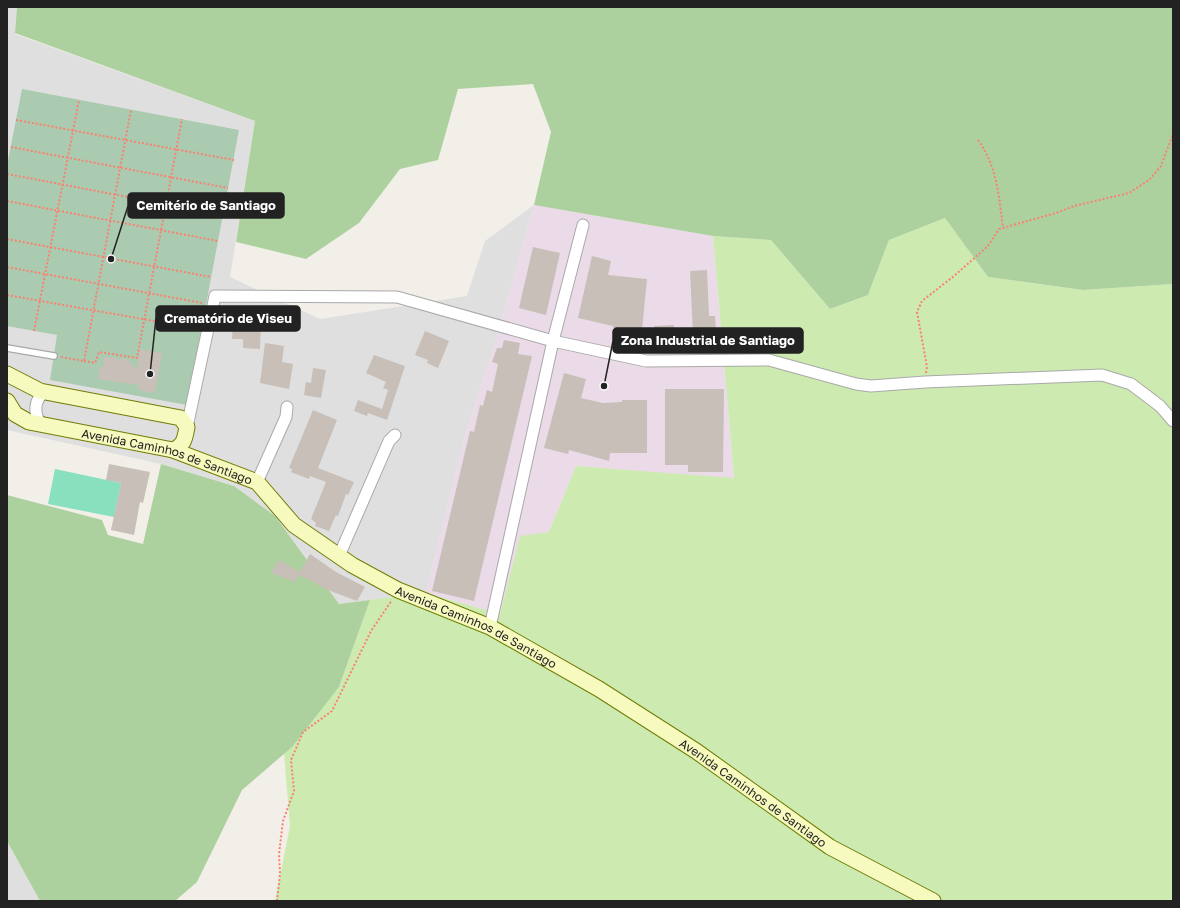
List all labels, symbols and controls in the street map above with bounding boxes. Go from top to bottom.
callout: Cemitério de Santiago [128,193,284,218]
text: Cemitério de Santiago [136,197,276,213]
callout: Crematório de Viseu [156,306,300,331]
text: Crematório de Viseu [164,310,292,326]
callout: Zona Industrial de Santiago [613,328,803,353]
text: Zona Industrial de Santiago [621,332,795,348]
street label: Avenida Caminhos de Santiago [81,425,255,487]
street label: Avenida Caminhos de Santiago [393,582,560,671]
street label: Avenida Caminhos de Santiago [677,735,830,850]

